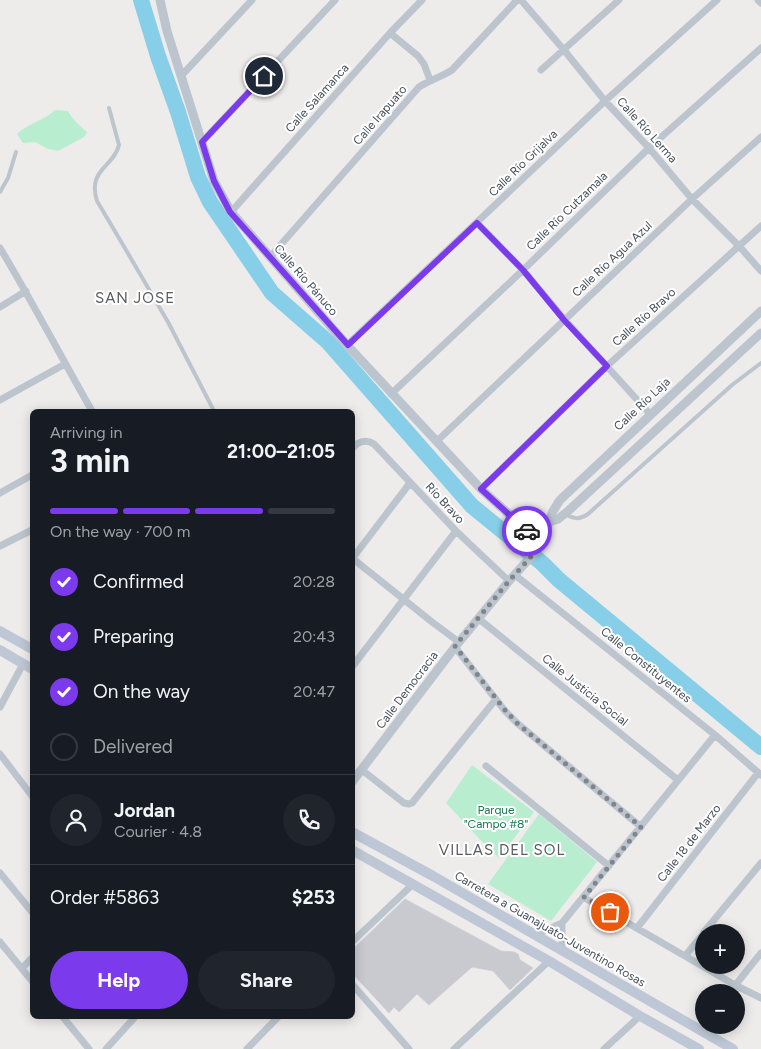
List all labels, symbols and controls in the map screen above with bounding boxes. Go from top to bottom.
pin [243,55,285,97]
street label: Calle Salamanca [283,61,351,135]
icon: home [250,62,278,90]
street label: Calle Irapuato [350,82,410,148]
street label: Calle Río Lerma [614,94,680,166]
street label: Calle Río Grijalva [486,127,560,199]
street label: Calle Río Cutzamala [524,169,610,253]
street label: Calle Río Agua Azul [569,218,655,300]
street label: Calle Río Pánuco [271,242,341,318]
street label: Calle Río Bravo [609,285,679,349]
district label: SAN JOSE [95,289,175,307]
street label: Calle Río Laja [611,374,673,434]
text: Arriving in [50,423,122,442]
text: 21:00–21:05 [227,440,335,463]
text: 3 min [50,442,130,480]
street label: Río Bravo [423,480,467,526]
courier [502,506,552,556]
icon: car [513,517,541,545]
text: On the way · 700 m [50,522,190,541]
icon: check [50,568,78,596]
text: Confirmed [93,570,184,593]
text: 20:28 [293,572,335,591]
icon: check [50,623,78,651]
street label: Calle Constituyentes [598,624,694,706]
text: Preparing [93,625,174,648]
text: 20:43 [293,627,335,646]
street label: Calle Democracia [373,648,441,732]
street label: Calle Justicia Social [539,651,631,729]
icon: check [50,678,78,706]
text: On the way [93,680,190,703]
text: 20:47 [293,682,335,701]
text: Delivered [93,735,173,758]
button: person [50,794,102,846]
button: phone [283,794,335,846]
text: Jordan [114,799,175,822]
street label: Calle 18 de Marzo [654,801,724,885]
park label: Parque "Campo #8" [464,803,528,831]
text: Courier · 4.8 [114,822,202,841]
district label: VILLAS DEL SOL [439,841,565,859]
street label: Carretera a Guanajuato-Juventino Rosas [452,868,648,990]
text: Order #5863 [50,886,159,909]
text: $253 [292,886,335,909]
pin [589,891,631,933]
icon: bag [596,898,624,926]
map controls [695,924,745,1034]
button: + [695,924,745,974]
button: Help [50,951,188,1009]
button: Share [198,951,335,1009]
button: − [695,984,745,1034]

